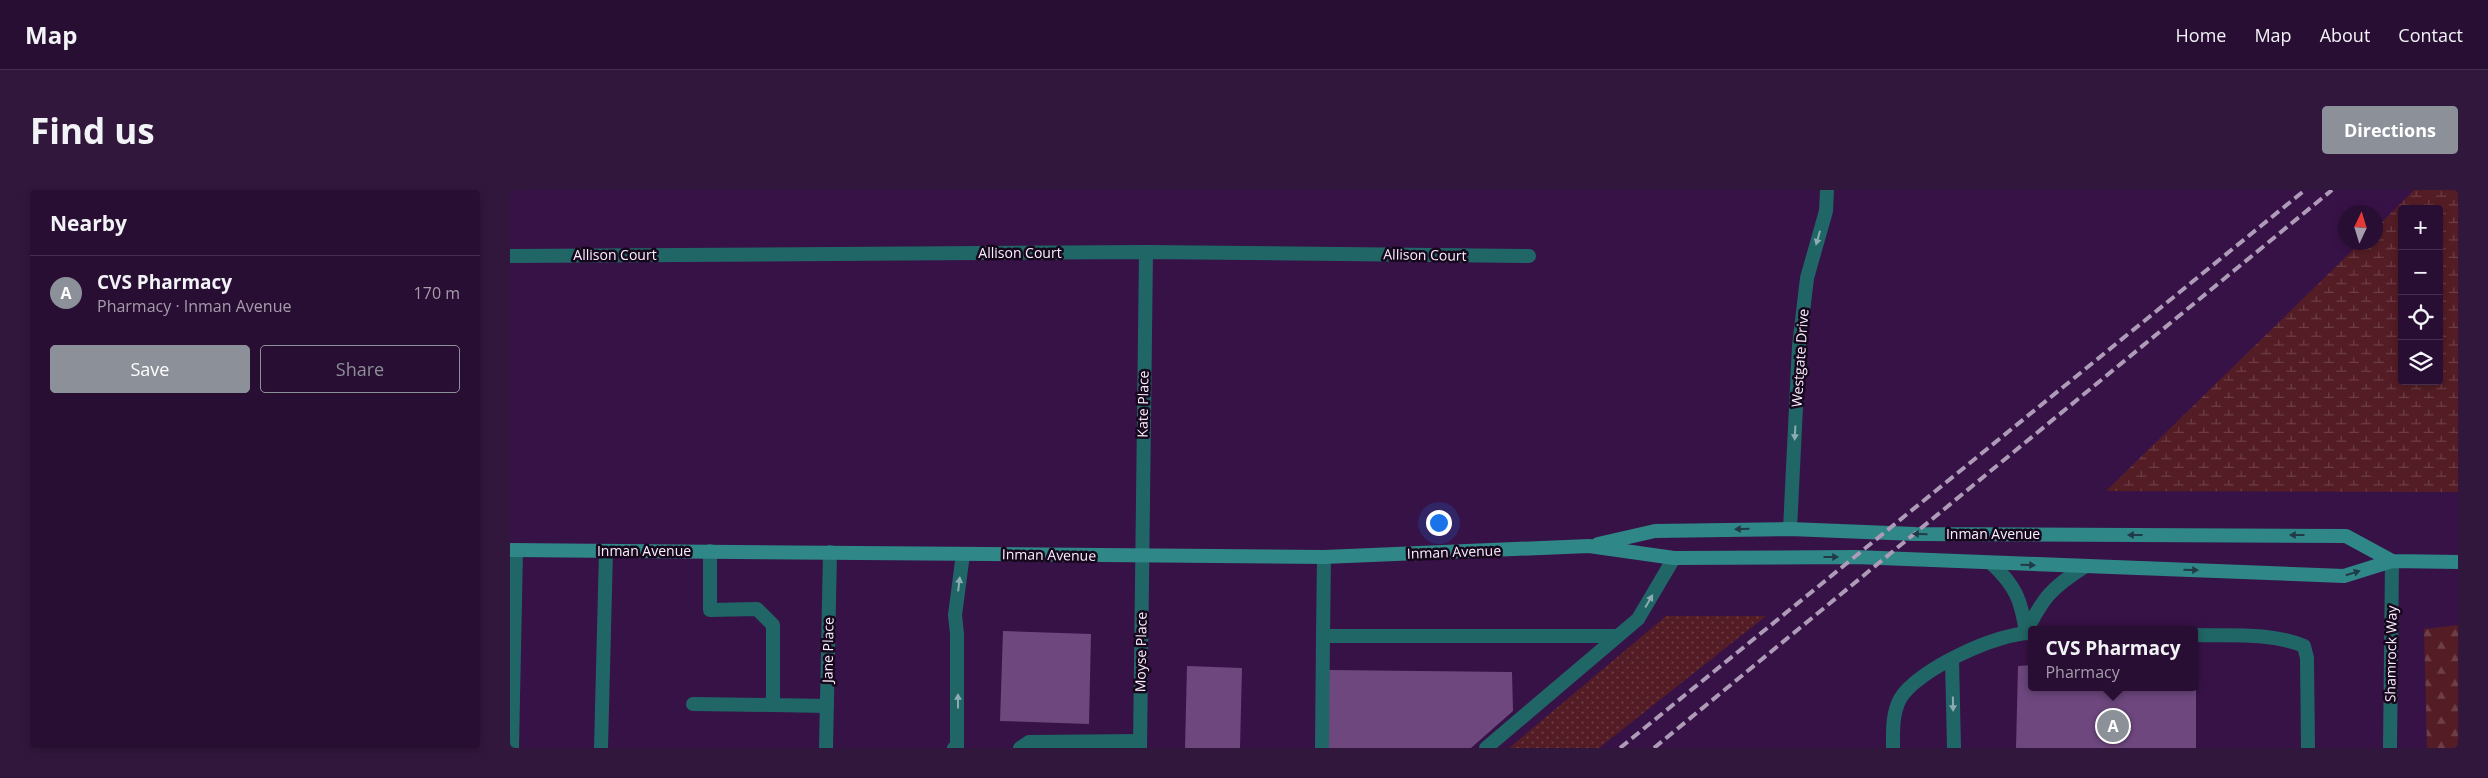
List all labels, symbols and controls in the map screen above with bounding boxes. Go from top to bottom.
text: Map [25,18,77,51]
text: Home [2176,23,2226,47]
text: Map [2254,23,2292,47]
text: About [2320,23,2370,47]
text: Contact [2398,23,2463,47]
button: Directions [2322,106,2458,154]
text: Find us [30,107,155,154]
north arrow [2338,205,2383,250]
map controls [2398,205,2443,385]
button: + [2398,205,2443,250]
text: Nearby [50,209,127,237]
one-way arrow [1814,230,1822,245]
street label: Allison Court [978,243,1062,262]
street label: Allison Court [1383,244,1467,265]
street label: Allison Court [573,245,657,264]
button: − [2398,250,2443,295]
text: CVS Pharmacy [97,269,232,295]
text: A [60,282,72,304]
text: 170 m [414,282,460,304]
text: Pharmacy · Inman Avenue [97,295,291,317]
button: locate [2398,295,2443,340]
street label: Westgate Drive [1787,308,1812,408]
button: layers [2398,340,2443,385]
button: Save [50,345,250,393]
button: Share [260,345,460,393]
street label: Kate Place [1132,370,1153,438]
one-way arrow [1791,425,1799,441]
your location [1426,510,1452,536]
street label: Inman Avenue [1946,524,2040,543]
one-way arrow [1733,525,1749,533]
one-way arrow [1912,530,1928,538]
one-way arrow [2127,531,2143,539]
one-way arrow [2289,531,2305,539]
street label: Inman Avenue [1407,540,1502,563]
street label: Inman Avenue [597,541,691,560]
street label: Inman Avenue [1002,544,1096,565]
one-way arrow [1823,553,1839,561]
one-way arrow [2020,561,2036,569]
one-way arrow [2183,567,2199,575]
one-way arrow [2345,569,2360,577]
one-way arrow [955,576,963,592]
one-way arrow [1644,594,1653,607]
street label: Shamrock Way [2380,605,2401,702]
street label: Moyse Place [1130,611,1151,692]
street label: Jane Place [817,617,838,685]
popup [2028,626,2198,691]
text: CVS Pharmacy [2045,635,2181,661]
text: Pharmacy [2045,661,2120,683]
one-way arrow [954,692,962,708]
one-way arrow [1949,696,1957,712]
pin: A [2097,707,2129,745]

